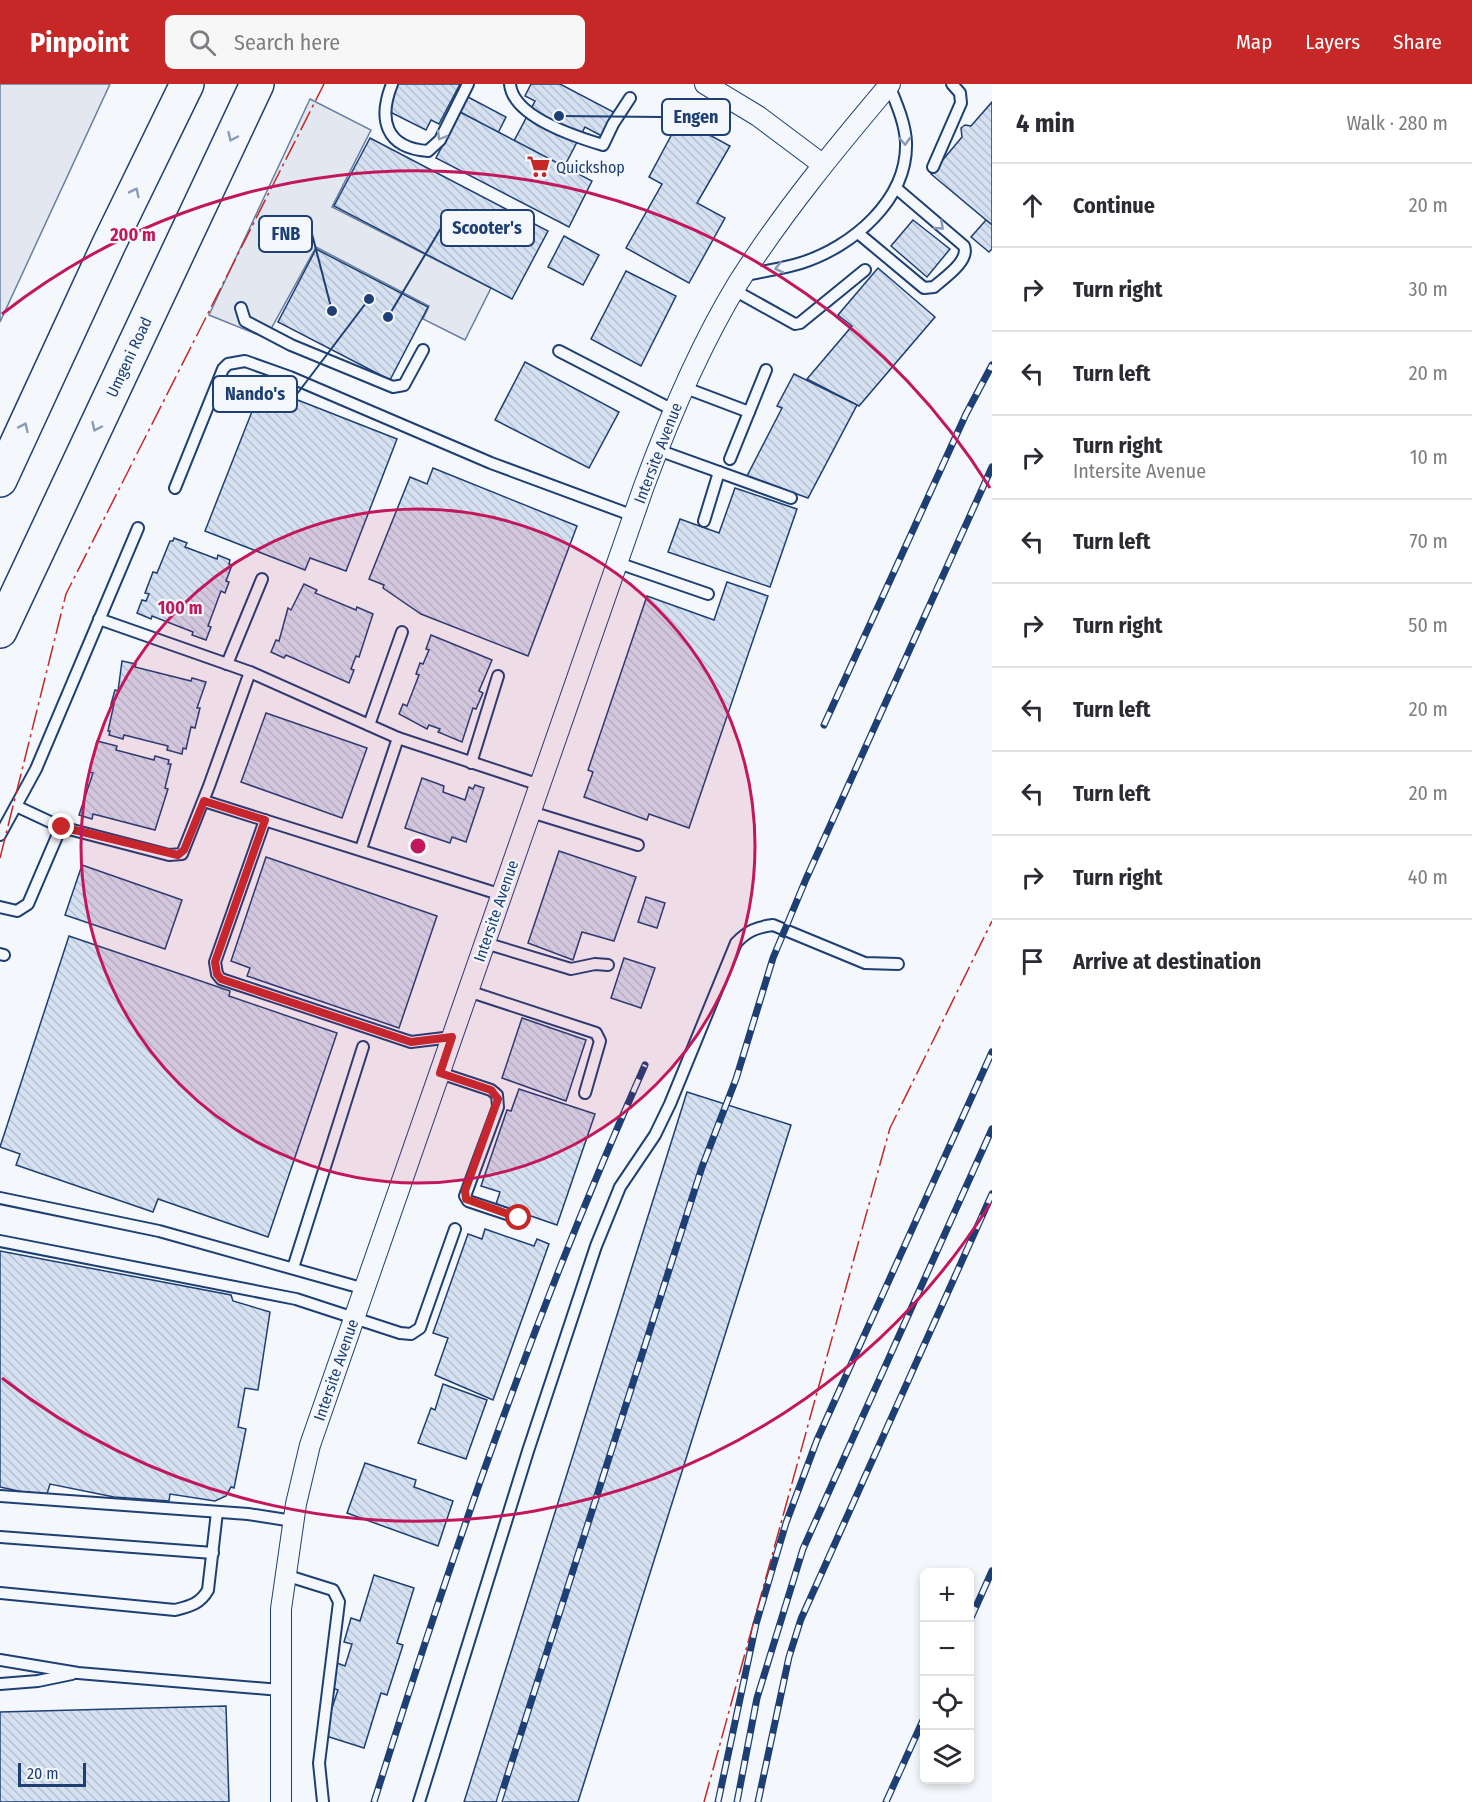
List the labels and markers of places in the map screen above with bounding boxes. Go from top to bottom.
callout: Engen [662,99,730,135]
supermarket icon: Quickshop [525,154,551,180]
place label: Quickshop [556,158,625,177]
callout: Scooter's [441,210,534,246]
callout: FNB [259,216,312,252]
callout: Nando's [213,376,297,412]
centre of rings [408,836,428,856]

